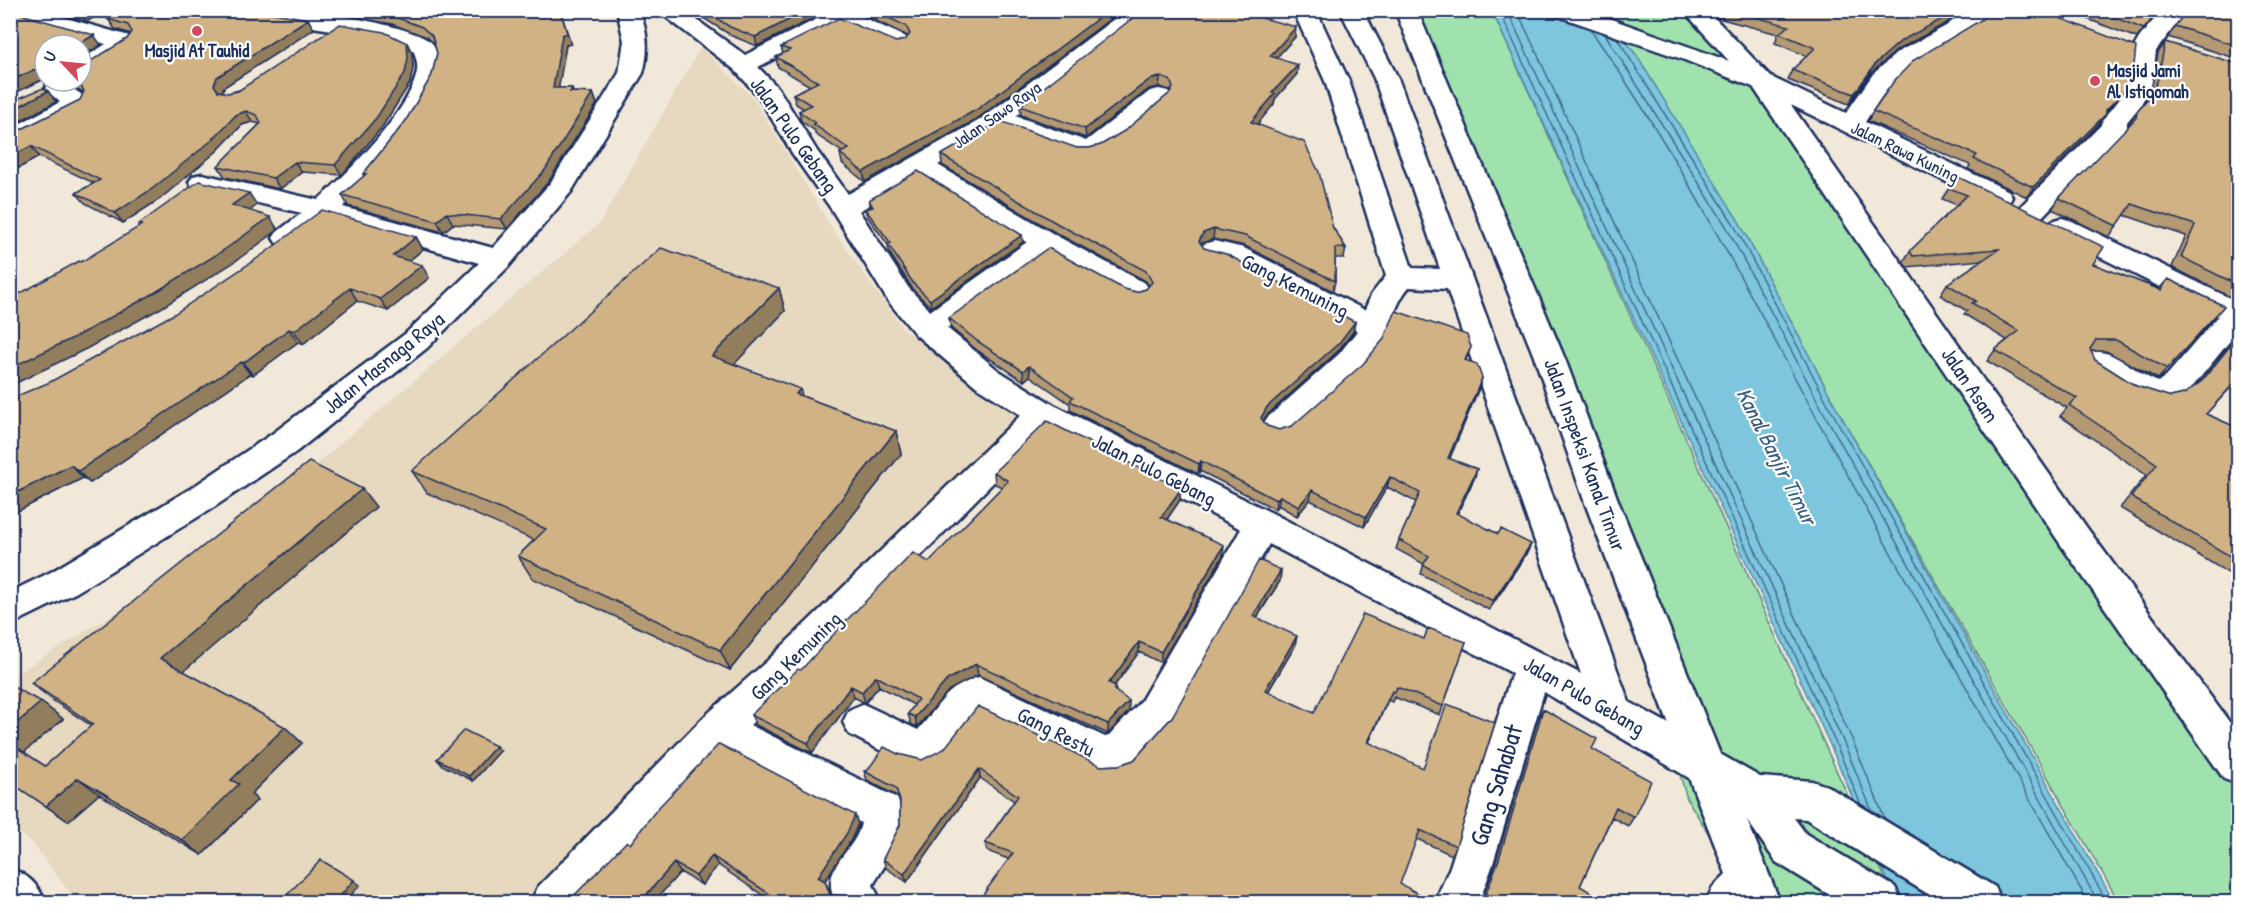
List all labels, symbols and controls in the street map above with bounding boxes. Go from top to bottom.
marker: Masjid At Tauhid [190,24,204,38]
north arrow [33,33,93,93]
place label: Masjid At Tauhid [145,38,249,63]
text: U [38,47,61,65]
place label: Masjid Jami Al Istiqomah [2107,58,2189,105]
street label: Jalan Pulo Gebang [744,71,845,199]
marker: Masjid Jami Al Istiqomah [2088,74,2102,88]
street label: Jalan Sawo Raya [947,75,1046,154]
street label: Jalan Rawa Kuning [1847,115,1964,189]
street label: Gang Kemuning [1236,246,1354,325]
street label: Jalan Masnaga Raya [317,305,450,420]
street label: Jalan Asam [1935,341,2006,428]
street label: Jalan Inspeksi Kanal Timur [1537,354,1634,555]
water label: Kanal Banjir Timur [1729,382,1826,532]
street label: Jalan Pulo Gebang [1087,426,1221,513]
street label: Gang Kemuning [743,605,848,707]
street label: Jalan Pulo Gebang [1518,649,1650,742]
street label: Gang Restu [1012,700,1101,764]
street label: Gang Sahabat [1461,719,1531,850]

